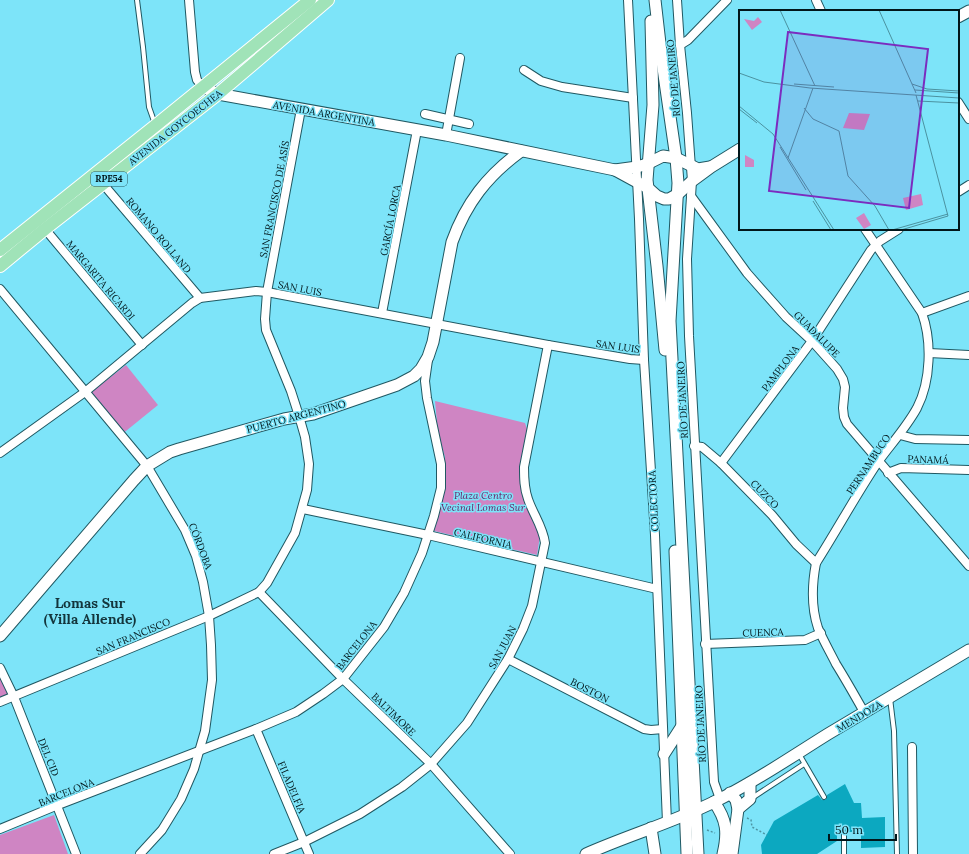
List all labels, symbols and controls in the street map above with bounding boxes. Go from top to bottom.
inset map [739,10,959,230]
street label: RÍO DE JANEIRO [664,39,683,117]
street label: AVENIDA GOYCOECHEA [125,86,225,169]
street label: AVENIDA ARGENTINA [271,98,377,129]
street label: SAN FRANCISCO DE ASÍS [257,139,292,259]
road number: RPE54 [91,172,127,186]
street label: GARCÍA LORCA [377,183,404,257]
street label: ROMANO ROLLAND [123,195,194,276]
street label: MARGARITA RICARDI [64,238,138,323]
street label: SAN LUIS [277,278,323,299]
street label: GUADALUPE [791,308,843,360]
street label: SAN LUIS [595,337,641,356]
street label: PAMPLONA [759,342,802,394]
street label: RÍO DE JANEIRO [674,361,691,439]
street label: PUERTO ARGENTINO [245,397,347,436]
street label: PERNAMBUCO [843,432,893,497]
street label: PANAMÁ [907,452,950,467]
street label: COLECTORA [645,469,662,532]
street label: CUZCO [748,477,782,512]
park label: Plaza Centro Vecinal Lomas Sur [441,489,526,514]
street label: CÓRDOBA [186,521,216,572]
street label: CALIFORNIA [453,526,514,552]
district label: Lomas Sur (Villa Allende) [44,594,136,628]
street label: SAN FRANCISCO [94,615,172,658]
street label: BARCELONA [333,617,380,673]
street label: SAN JUAN [486,623,519,671]
street label: CUENCA [742,625,785,640]
street label: BOSTON [568,675,612,706]
street label: RÍO DE JANEIRO [692,685,709,763]
street label: BALTIMORE [369,690,419,739]
street label: MENDOZA [834,697,885,735]
street label: DEL CID [35,736,62,778]
street label: FILADELFIA [275,759,309,816]
street label: BARCELONA [36,775,97,810]
scale bar [829,816,896,842]
text: 50 m [835,822,863,837]

